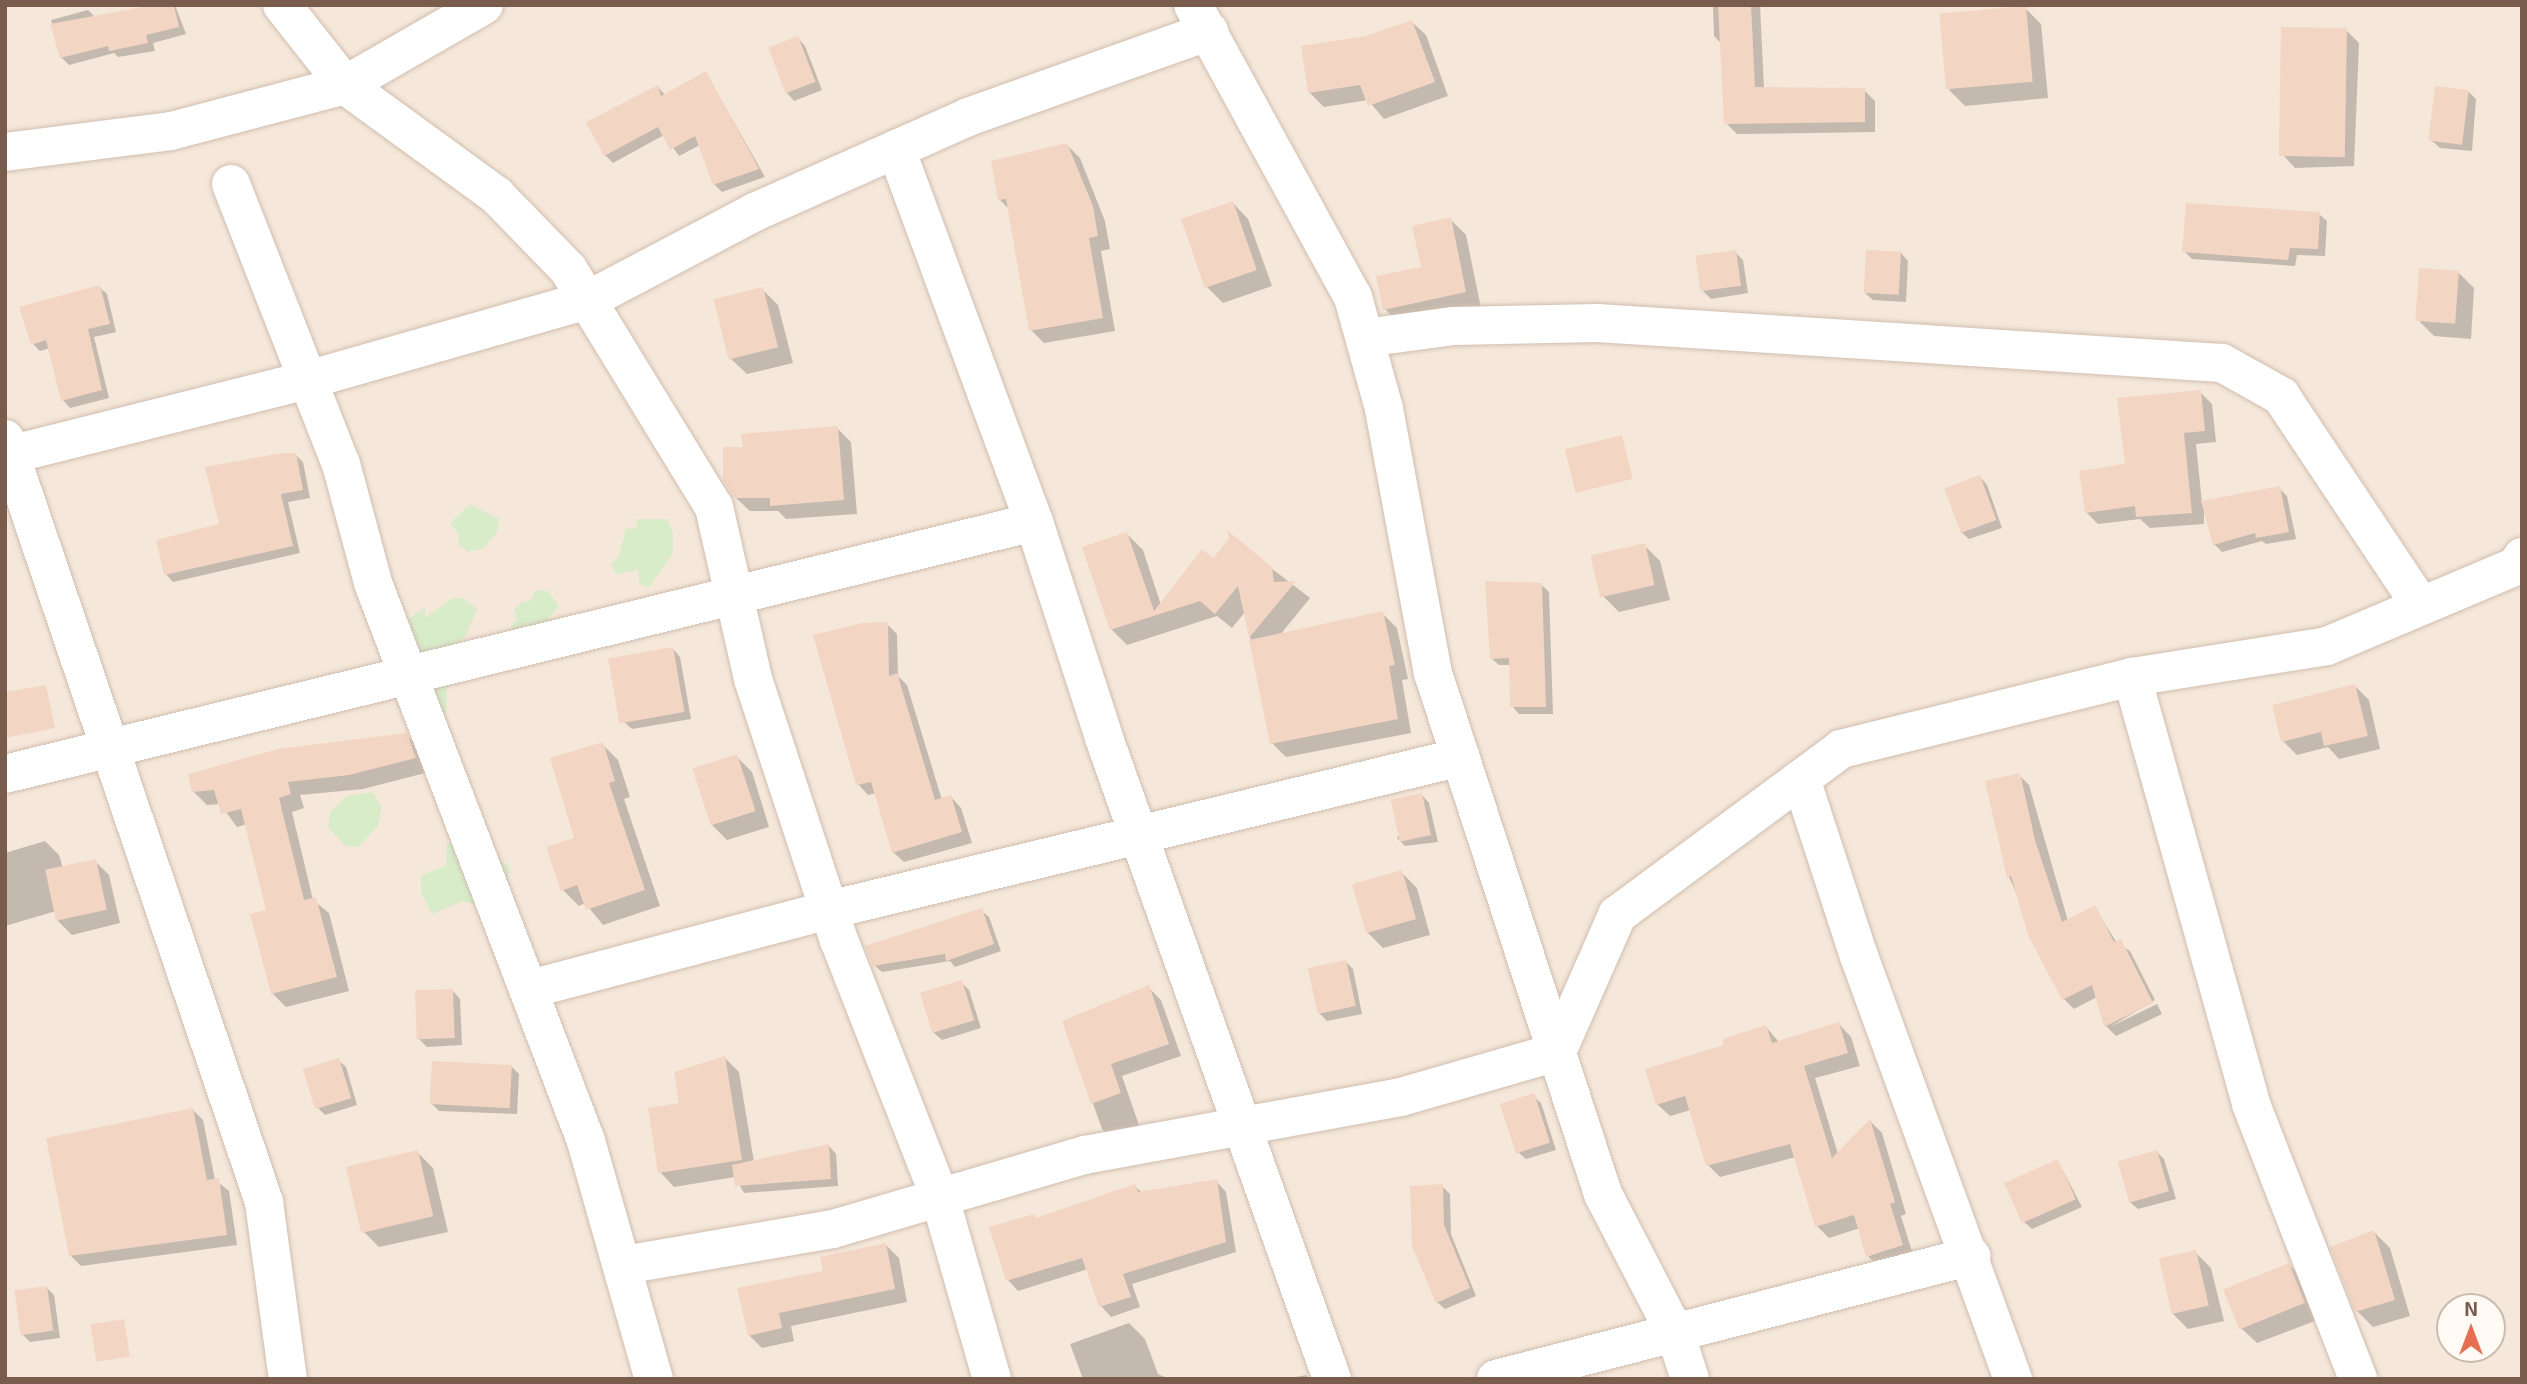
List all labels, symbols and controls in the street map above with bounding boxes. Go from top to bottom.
north arrow [2436,1293,2506,1363]
text: N [2464,1297,2478,1320]

